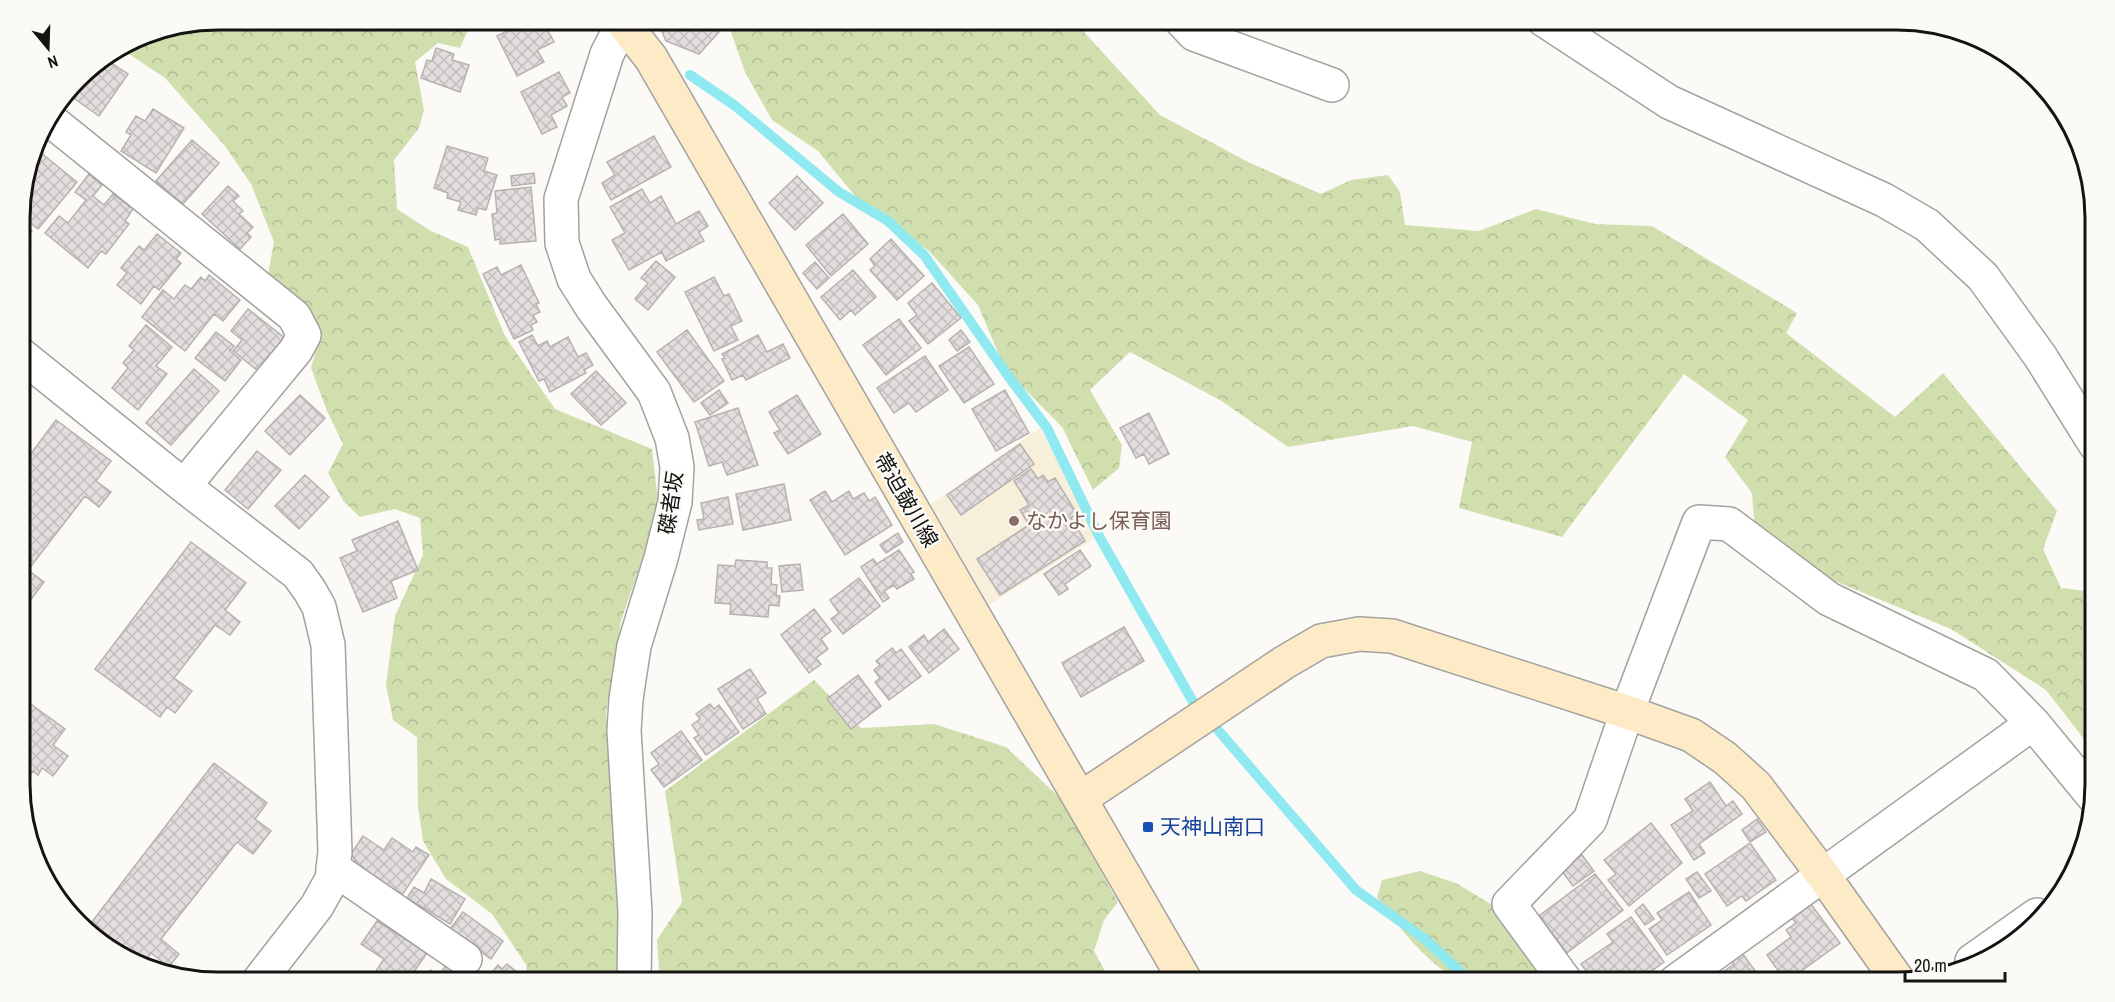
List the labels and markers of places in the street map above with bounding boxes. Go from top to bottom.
place label: なかよし保育園 [1026,506,1172,535]
marker: なかよし保育園 [1007,514,1021,528]
place label: 天神山南口 [1160,812,1265,841]
marker: 天神山南口 [1141,820,1155,834]

